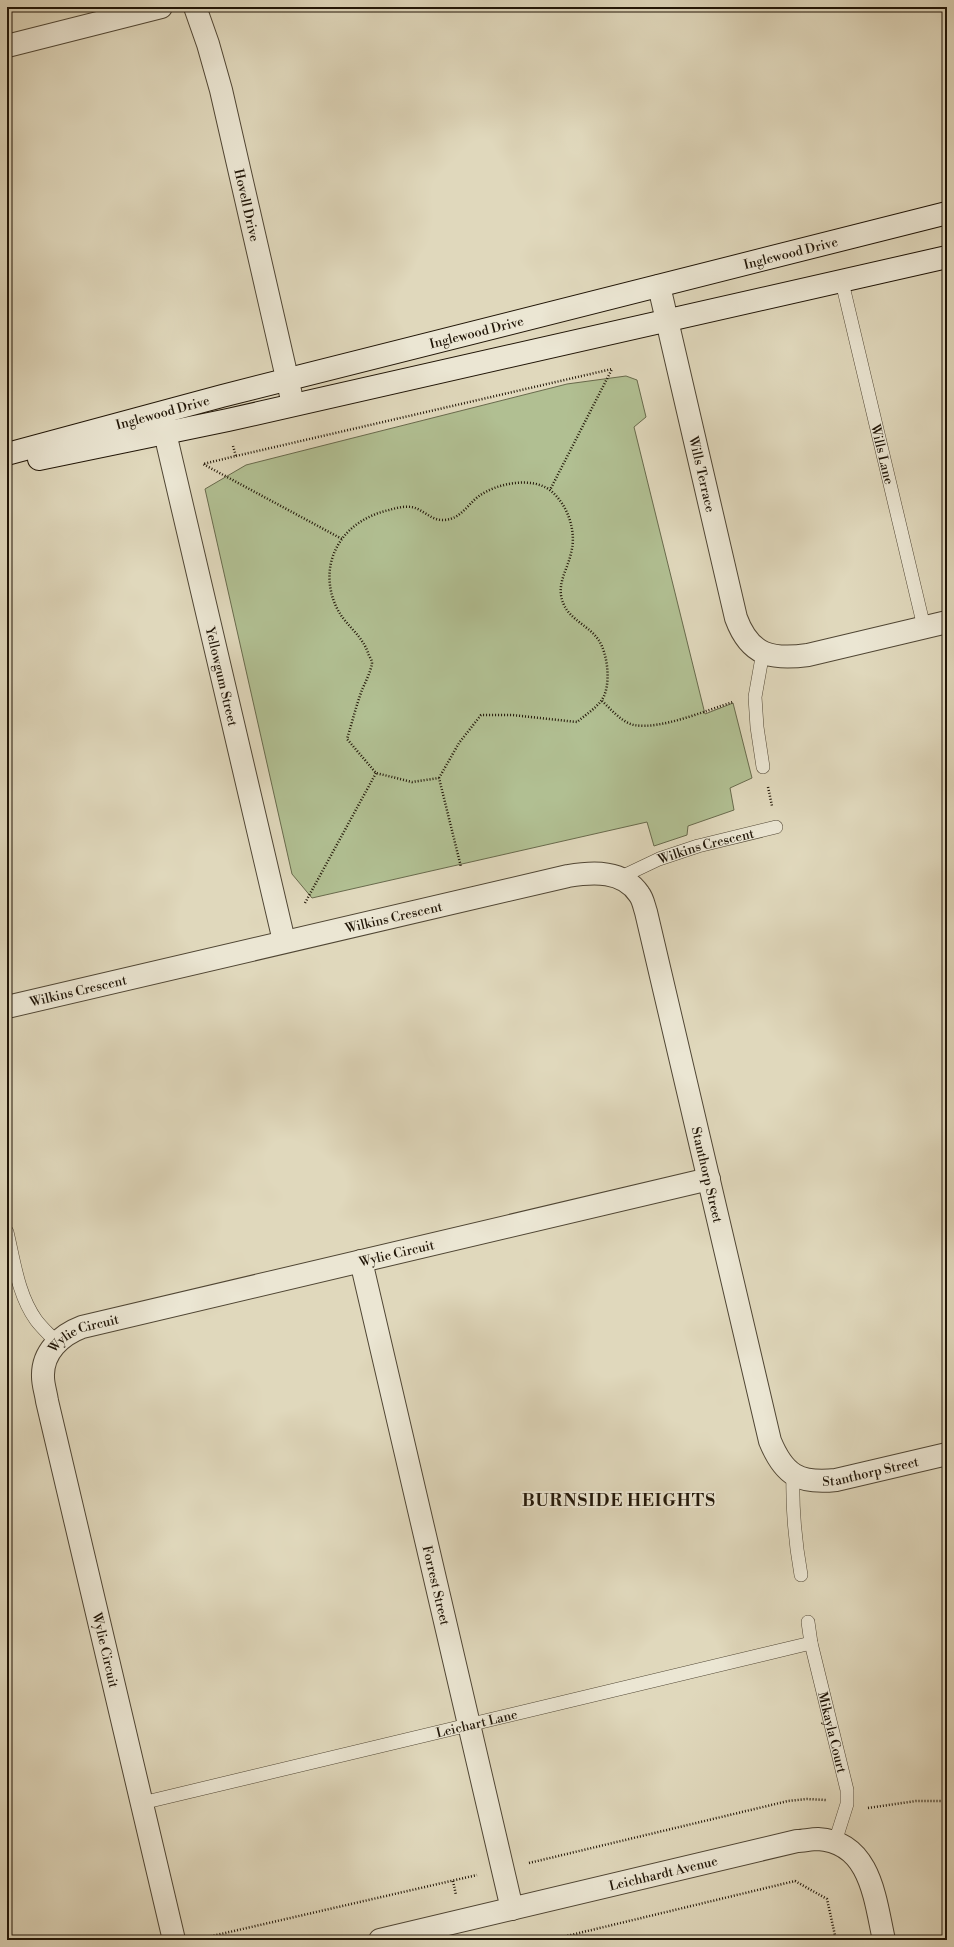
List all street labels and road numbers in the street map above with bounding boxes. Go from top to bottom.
street label: Hovell Drive [230,167,263,243]
street label: Inglewood Drive [742,234,840,273]
street label: Inglewood Drive [428,313,526,352]
street label: Inglewood Drive [114,393,212,433]
street label: Wills Lane [867,422,897,486]
street label: Wills Terrace [685,434,718,514]
street label: Yellowgum Street [201,624,240,728]
street label: Wilkins Crescent [655,826,756,868]
street label: Wilkins Crescent [343,899,444,937]
street label: Wilkins Crescent [27,972,129,1011]
street label: Stanthorp Street [688,1125,726,1225]
street label: Wylie Circuit [356,1237,436,1271]
street label: Wylie Circuit [45,1312,121,1357]
street label: Stanthorp Street [822,1454,921,1490]
street label: Forrest Street [419,1544,453,1627]
street label: Wylie Circuit [88,1610,122,1690]
street label: Mikayla Court [814,1690,850,1775]
street label: Leichart Lane [435,1706,519,1741]
street label: Leichhardt Avenue [607,1853,720,1894]

